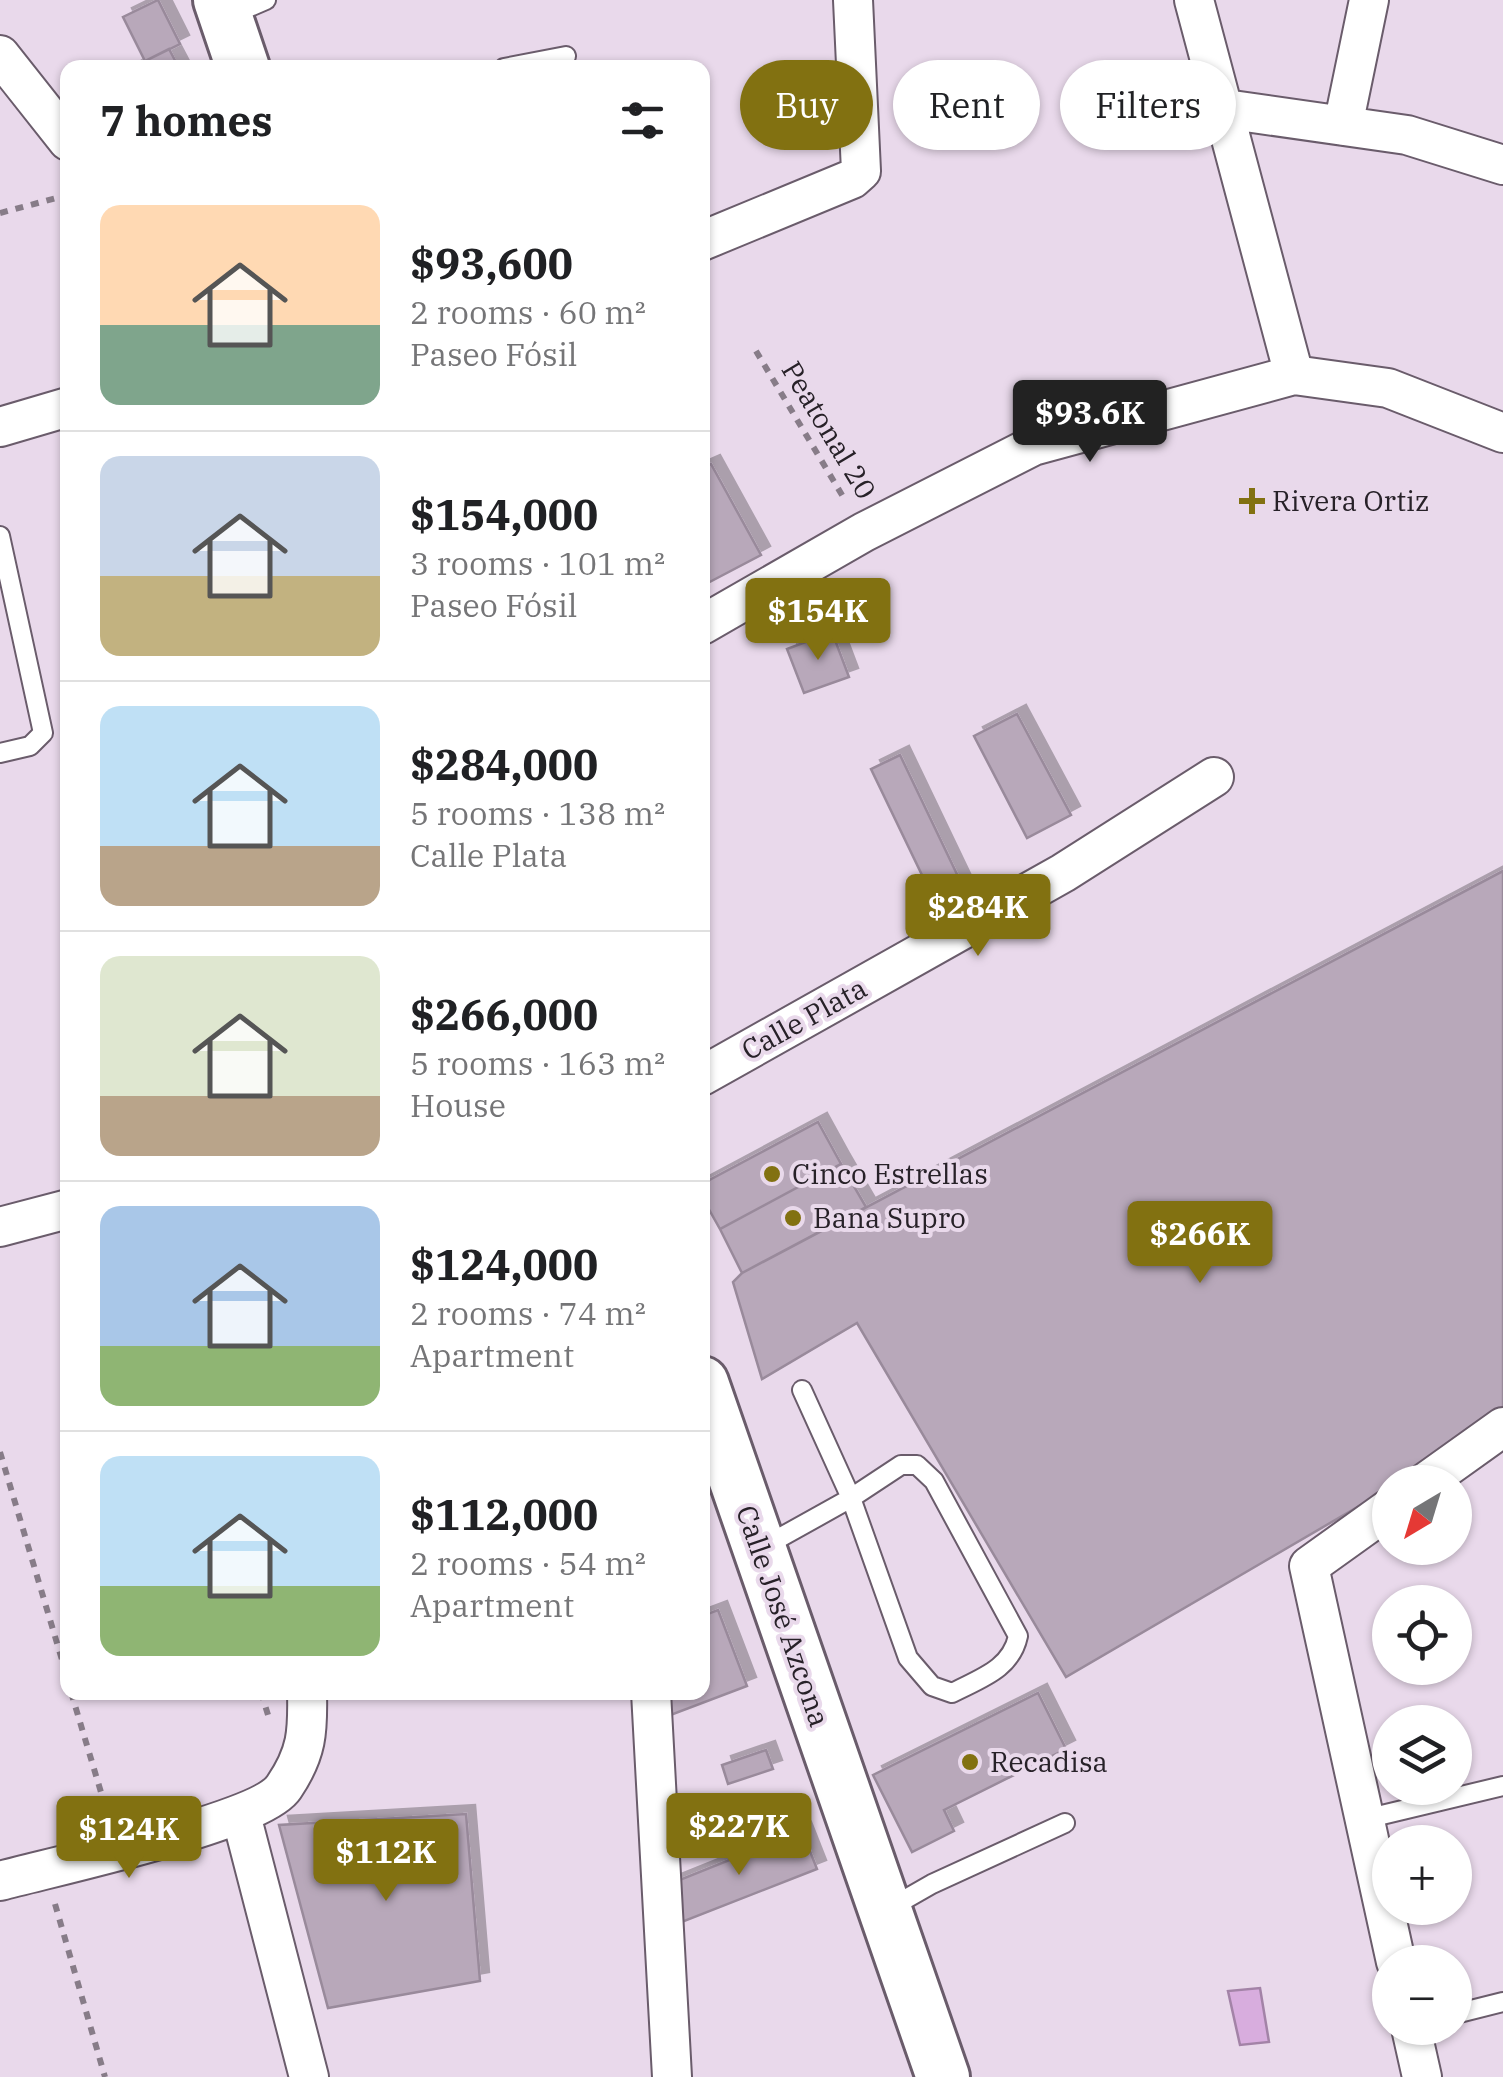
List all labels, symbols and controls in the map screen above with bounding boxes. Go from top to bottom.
chip: Buy [740,60,873,150]
chip: Rent [893,60,1040,150]
chip: Filters [1060,60,1236,150]
text: 7 homes [100,93,273,148]
icon: filters [615,93,670,148]
text: $93,600 [410,236,573,291]
icon: home [180,245,300,365]
text: 2 rooms · 60 m² [410,291,646,333]
text: Paseo Fósil [410,333,577,375]
street label: Peatonal 20 [774,354,885,506]
pin: $93.6K [1009,380,1171,465]
text: $93.6K [1035,391,1145,433]
place label: Rivera Ortiz [1272,482,1429,519]
text: $154,000 [410,487,598,542]
marker: Rivera Ortiz [1241,490,1263,512]
icon: home [180,496,300,616]
text: 3 rooms · 101 m² [410,542,665,584]
pin: $154K [748,578,888,663]
text: Paseo Fósil [410,584,577,626]
text: $154K [767,589,869,631]
text: $284,000 [410,737,598,792]
icon: home [180,746,300,866]
text: 5 rooms · 138 m² [410,792,665,834]
text: Calle Plata [410,834,567,876]
pin: $284K [908,874,1048,959]
text: $284K [927,885,1029,927]
street label: Calle Plata [735,969,873,1068]
text: $266,000 [410,987,598,1042]
icon: home [180,996,300,1116]
text: 5 rooms · 163 m² [410,1042,665,1084]
text: House [410,1084,506,1126]
place label: Cinco Estrellas [792,1155,988,1192]
marker: Cinco Estrellas [761,1163,783,1185]
place label: Bana Supro [813,1199,966,1236]
pin: $266K [1130,1201,1270,1286]
marker: Bana Supro [782,1207,804,1229]
text: $266K [1149,1212,1251,1254]
text: $124,000 [410,1237,598,1292]
icon: home [180,1246,300,1366]
text: 2 rooms · 74 m² [410,1292,646,1334]
text: Apartment [410,1334,574,1376]
north arrow [1372,1465,1472,1565]
map controls [1372,1465,1472,2045]
text: $112,000 [410,1487,598,1542]
icon: home [180,1496,300,1616]
street label: Calle José Azcona [728,1500,839,1731]
text: 2 rooms · 54 m² [410,1542,646,1584]
text: Apartment [410,1584,574,1626]
button: locate [1372,1585,1472,1685]
button: layers [1372,1705,1472,1805]
place label: Recadisa [990,1743,1108,1780]
marker: Recadisa [959,1751,981,1773]
pin: $227K [669,1793,809,1878]
pin: $124K [59,1796,199,1881]
text: $227K [688,1804,790,1846]
text: $124K [78,1807,180,1849]
pin: $112K [316,1819,456,1904]
button: + [1372,1825,1472,1925]
text: $112K [335,1830,437,1872]
button: − [1372,1945,1472,2045]

